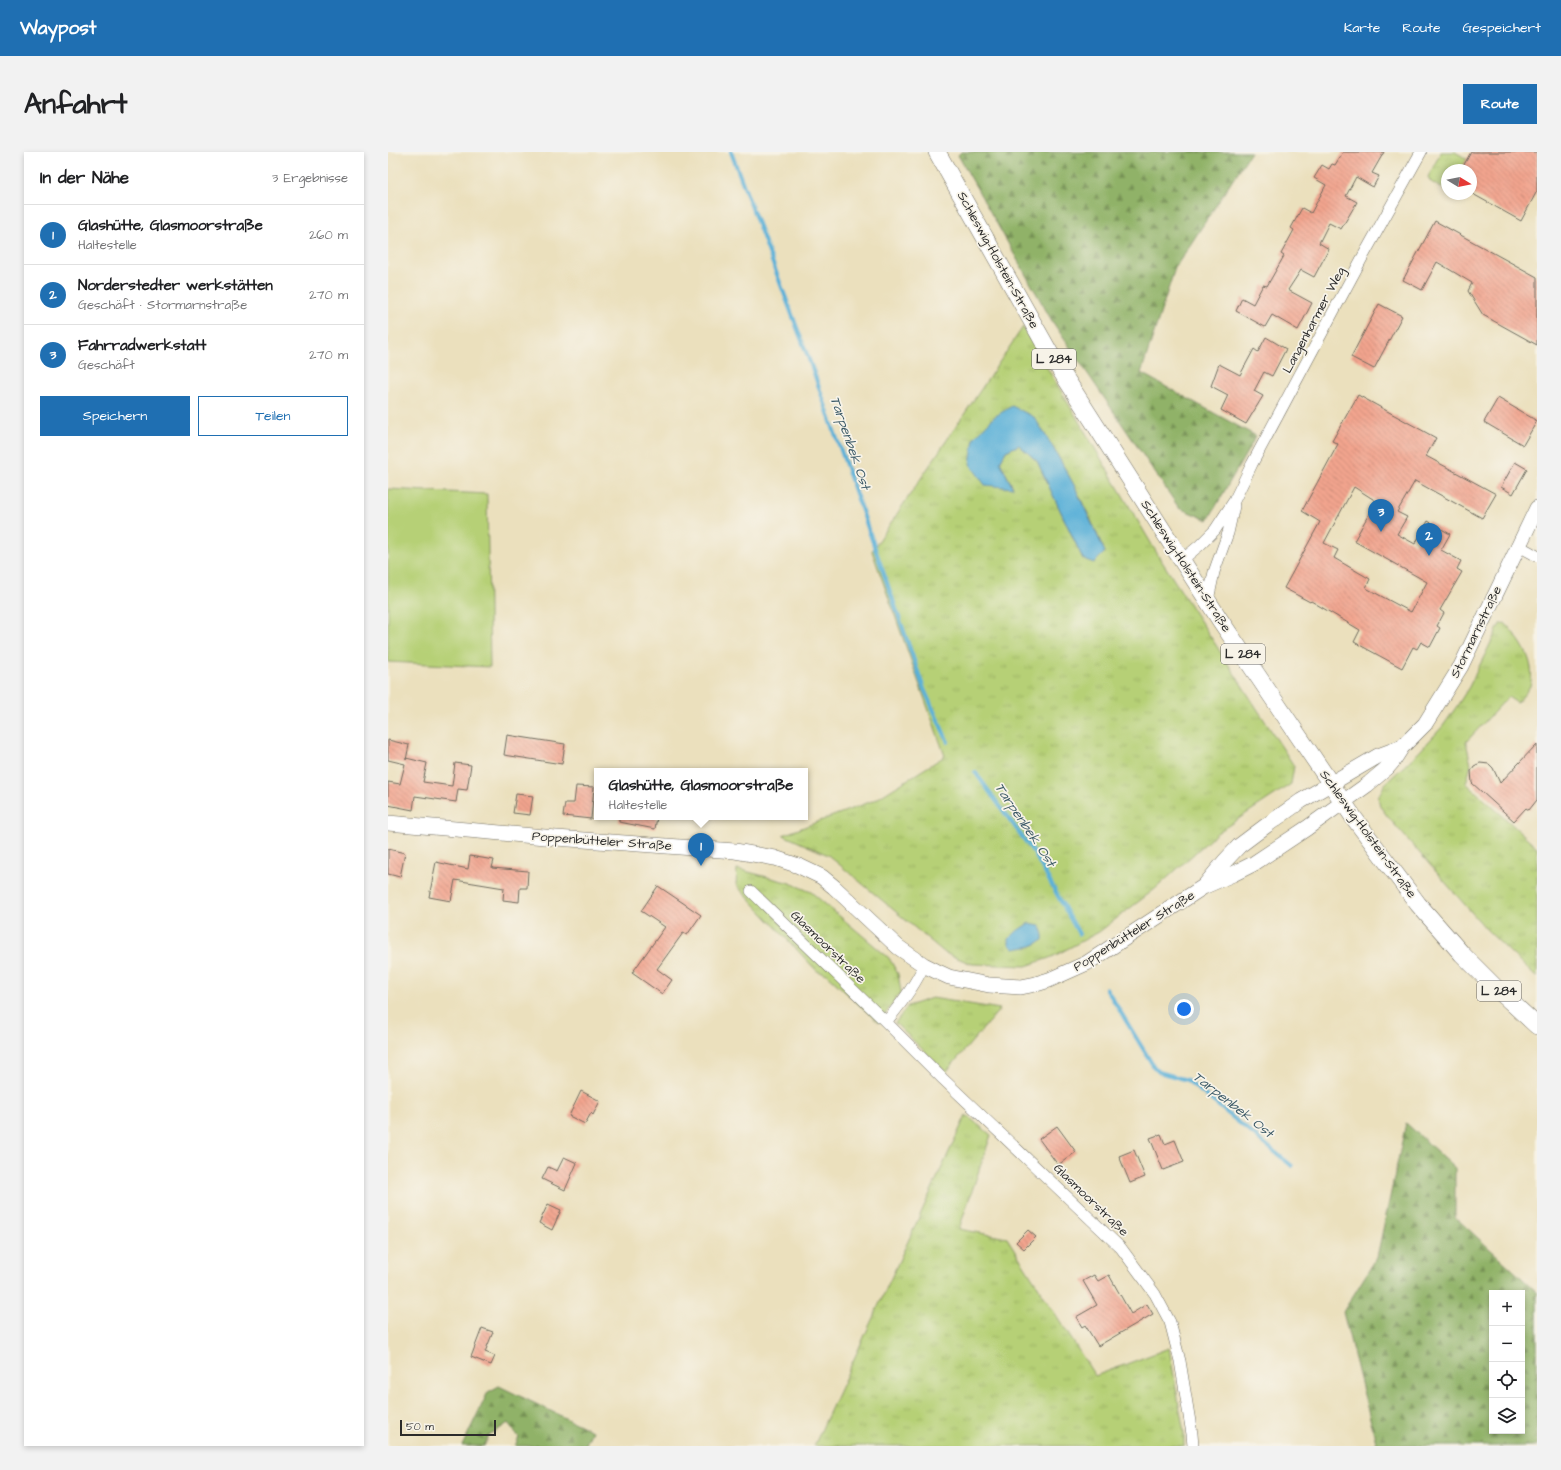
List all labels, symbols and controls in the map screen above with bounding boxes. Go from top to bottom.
text: Waypost [20,15,96,42]
text: Karte [1344,18,1380,38]
text: Route [1402,18,1440,38]
text: Gespeichert [1462,18,1541,38]
button: Route [1463,84,1537,124]
text: Anfahrt [24,85,127,124]
north arrow [1441,164,1477,200]
text: In der Nähe [40,166,129,190]
text: 3 Ergebnisse [272,169,348,187]
street label: Schleswig-Holstein-Straße [952,188,1043,332]
text: Glashütte, Glasmoorstraße [78,215,263,236]
text: 1 [52,226,54,244]
text: 260 m [309,226,348,244]
text: Haltestelle [78,236,137,254]
street label: Langenharmer Weg [1278,263,1351,377]
text: Norderstedter werkstätten [78,275,273,296]
text: 2 [49,286,57,304]
text: 270 m [309,286,348,304]
text: Geschäft · Stormarnstraße [78,296,247,314]
text: Fahrradwerkstatt [78,335,206,356]
text: 3 [50,346,56,364]
text: 270 m [309,346,348,364]
road number: L 284 [1032,349,1076,369]
text: Geschäft [78,356,135,374]
water label: Tarpenbek Ost [825,394,876,494]
button: Speichern [40,396,190,436]
button: Teilen [198,396,348,436]
street label: Schleswig-Holstein-Straße [1136,496,1236,636]
pin: 3 [1368,499,1394,532]
pin: 2 [1416,523,1442,556]
street label: Stormarnstraße [1446,583,1506,681]
road number: L 284 [1221,644,1265,664]
street label: Schleswig-Holstein-Straße [1315,766,1421,902]
popup [594,768,808,820]
text: Glashütte, Glasmoorstraße [609,775,793,796]
water label: Tarpenbek Ost [989,779,1061,872]
text: Haltestelle [609,796,667,814]
street label: Poppenbütteler Straße [531,827,673,855]
pin: 1 [688,833,714,866]
street label: Poppenbütteler Straße [1070,886,1198,976]
street label: Glasmoorstraße [787,907,869,987]
road number: L 284 [1477,981,1521,1001]
your location [1174,999,1194,1019]
water label: Tarpenbek Ost [1188,1067,1279,1144]
street label: Glasmoorstraße [1050,1160,1132,1240]
map controls [1489,1290,1525,1434]
button: + [1489,1290,1525,1326]
button: − [1489,1326,1525,1362]
button: locate [1489,1362,1525,1398]
button: layers [1489,1398,1525,1434]
scale bar [400,1418,496,1437]
text: 50 m [406,1419,434,1434]

